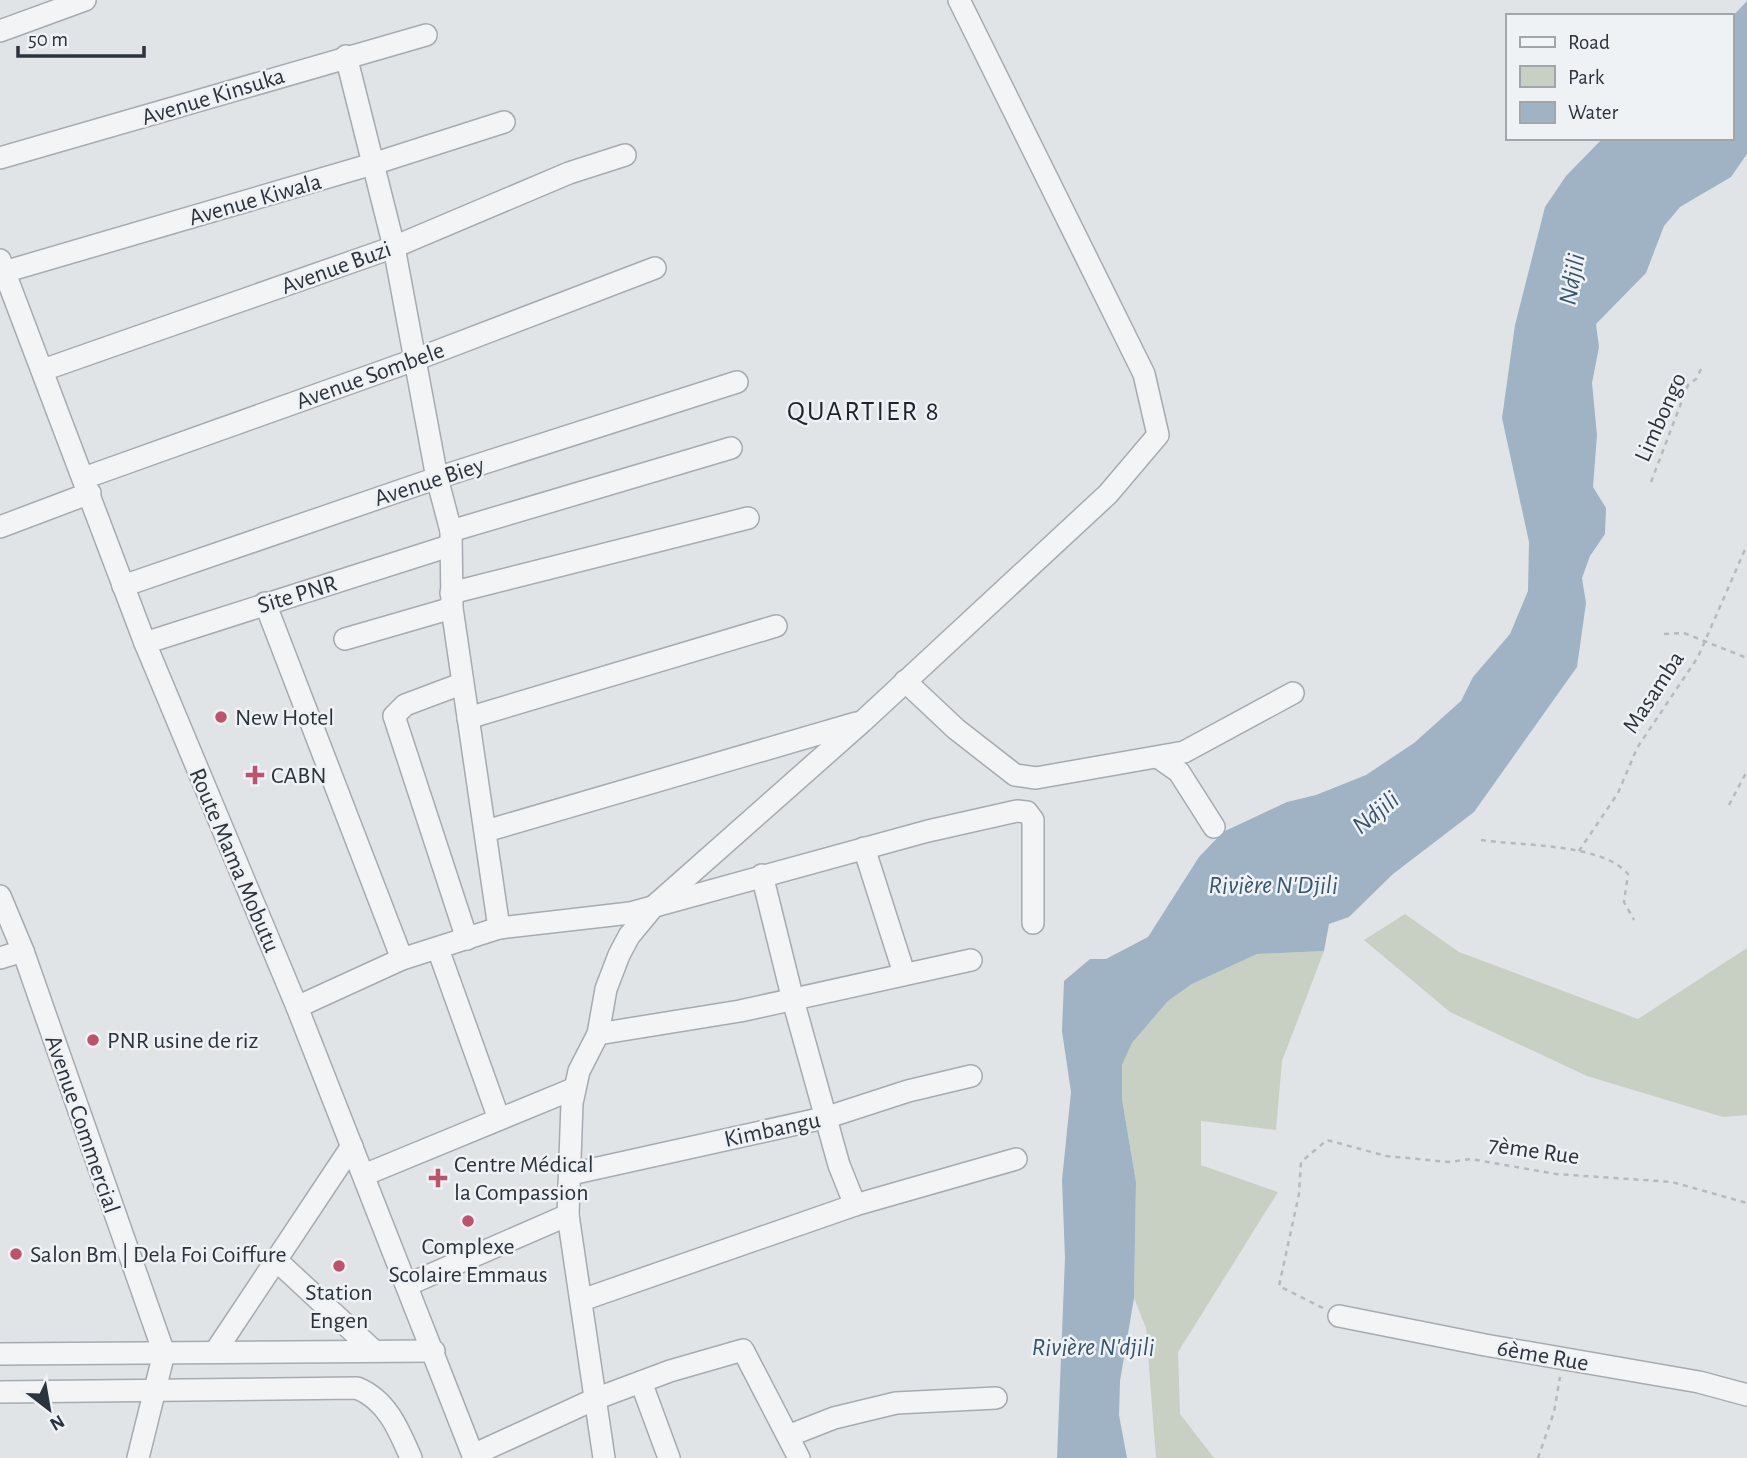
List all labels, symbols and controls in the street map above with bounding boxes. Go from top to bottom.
scale bar [18,14,144,58]
legend [1506,14,1733,140]
text: 50 m [28,29,68,50]
text: Road [1568,32,1610,53]
street label: Avenue Kinsuka [139,64,288,130]
text: Park [1568,67,1605,88]
text: Water [1568,102,1618,123]
street label: Avenue Kiwala [186,170,324,230]
street label: Avenue Buzi [278,237,394,299]
water label: Ndjili [1554,251,1590,307]
street label: Avenue Sombele [293,338,448,414]
street label: Limbongo [1631,369,1691,466]
district label: QUARTIER 8 [787,398,941,426]
street label: Avenue Biey [371,453,487,511]
street label: Site PNR [255,572,340,618]
street label: Masamba [1619,647,1689,738]
place label: New Hotel [235,706,334,730]
marker: New Hotel [213,709,229,725]
place label: CABN [271,764,327,788]
street label: Route Mama Mobutu [184,765,284,956]
marker: CABN [245,765,265,785]
water label: Ndjili [1347,786,1404,839]
water label: Rivière N'Djili [1208,872,1338,898]
place label: PNR usine de riz [107,1029,259,1053]
street label: Avenue Commercial [40,1032,124,1216]
marker: PNR usine de riz [85,1032,101,1048]
street label: Kimbangu [722,1108,822,1152]
street label: 7ème Rue [1487,1133,1581,1169]
place label: Centre Médical la Compassion [454,1153,594,1205]
marker: Centre Médical la Compassion [428,1168,448,1188]
marker: Complexe Scolaire Emmaus [460,1213,476,1229]
place label: Complexe Scolaire Emmaus [388,1235,548,1287]
place label: Salon Bm | Dela Foi Coiffure [30,1243,287,1268]
marker: Salon Bm | Dela Foi Coiffure [8,1246,24,1262]
marker: Station Engen [331,1258,347,1274]
place label: Station Engen [305,1281,373,1333]
water label: Rivière N'djili [1032,1334,1155,1360]
street label: 6ème Rue [1495,1336,1591,1376]
north arrow [14,1374,84,1444]
text: N [46,1411,68,1434]

